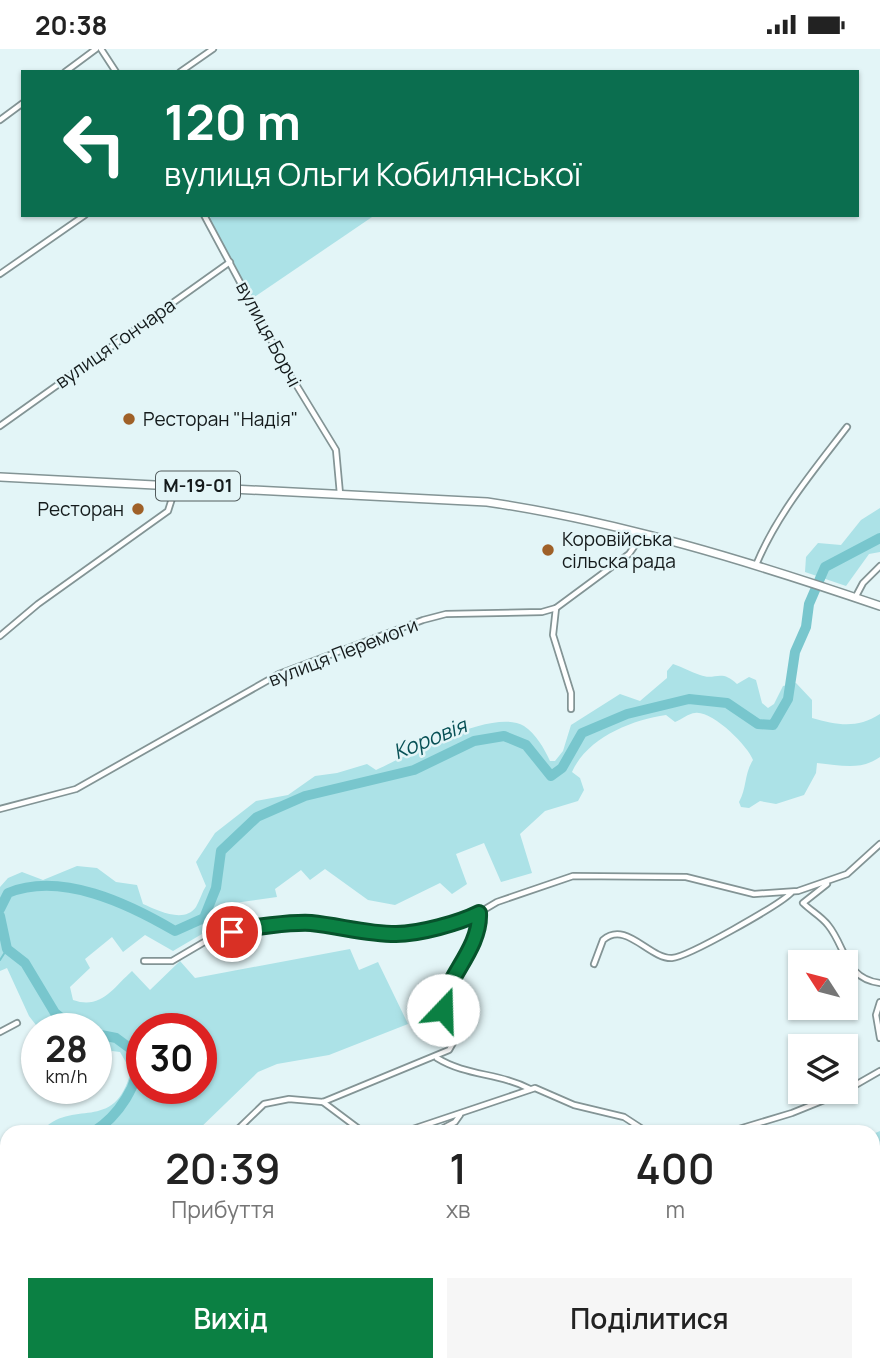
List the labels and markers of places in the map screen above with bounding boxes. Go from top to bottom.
place label: Ресторан "Надія" [143,406,298,432]
marker: Ресторан "Надія" [121,411,137,427]
place label: Ресторан [37,496,124,522]
marker: Ресторан [130,501,146,517]
place label: Коровійська сільска рада [562,526,676,574]
marker: Коровійська сільска рада [540,542,556,558]
pin [202,902,262,962]

